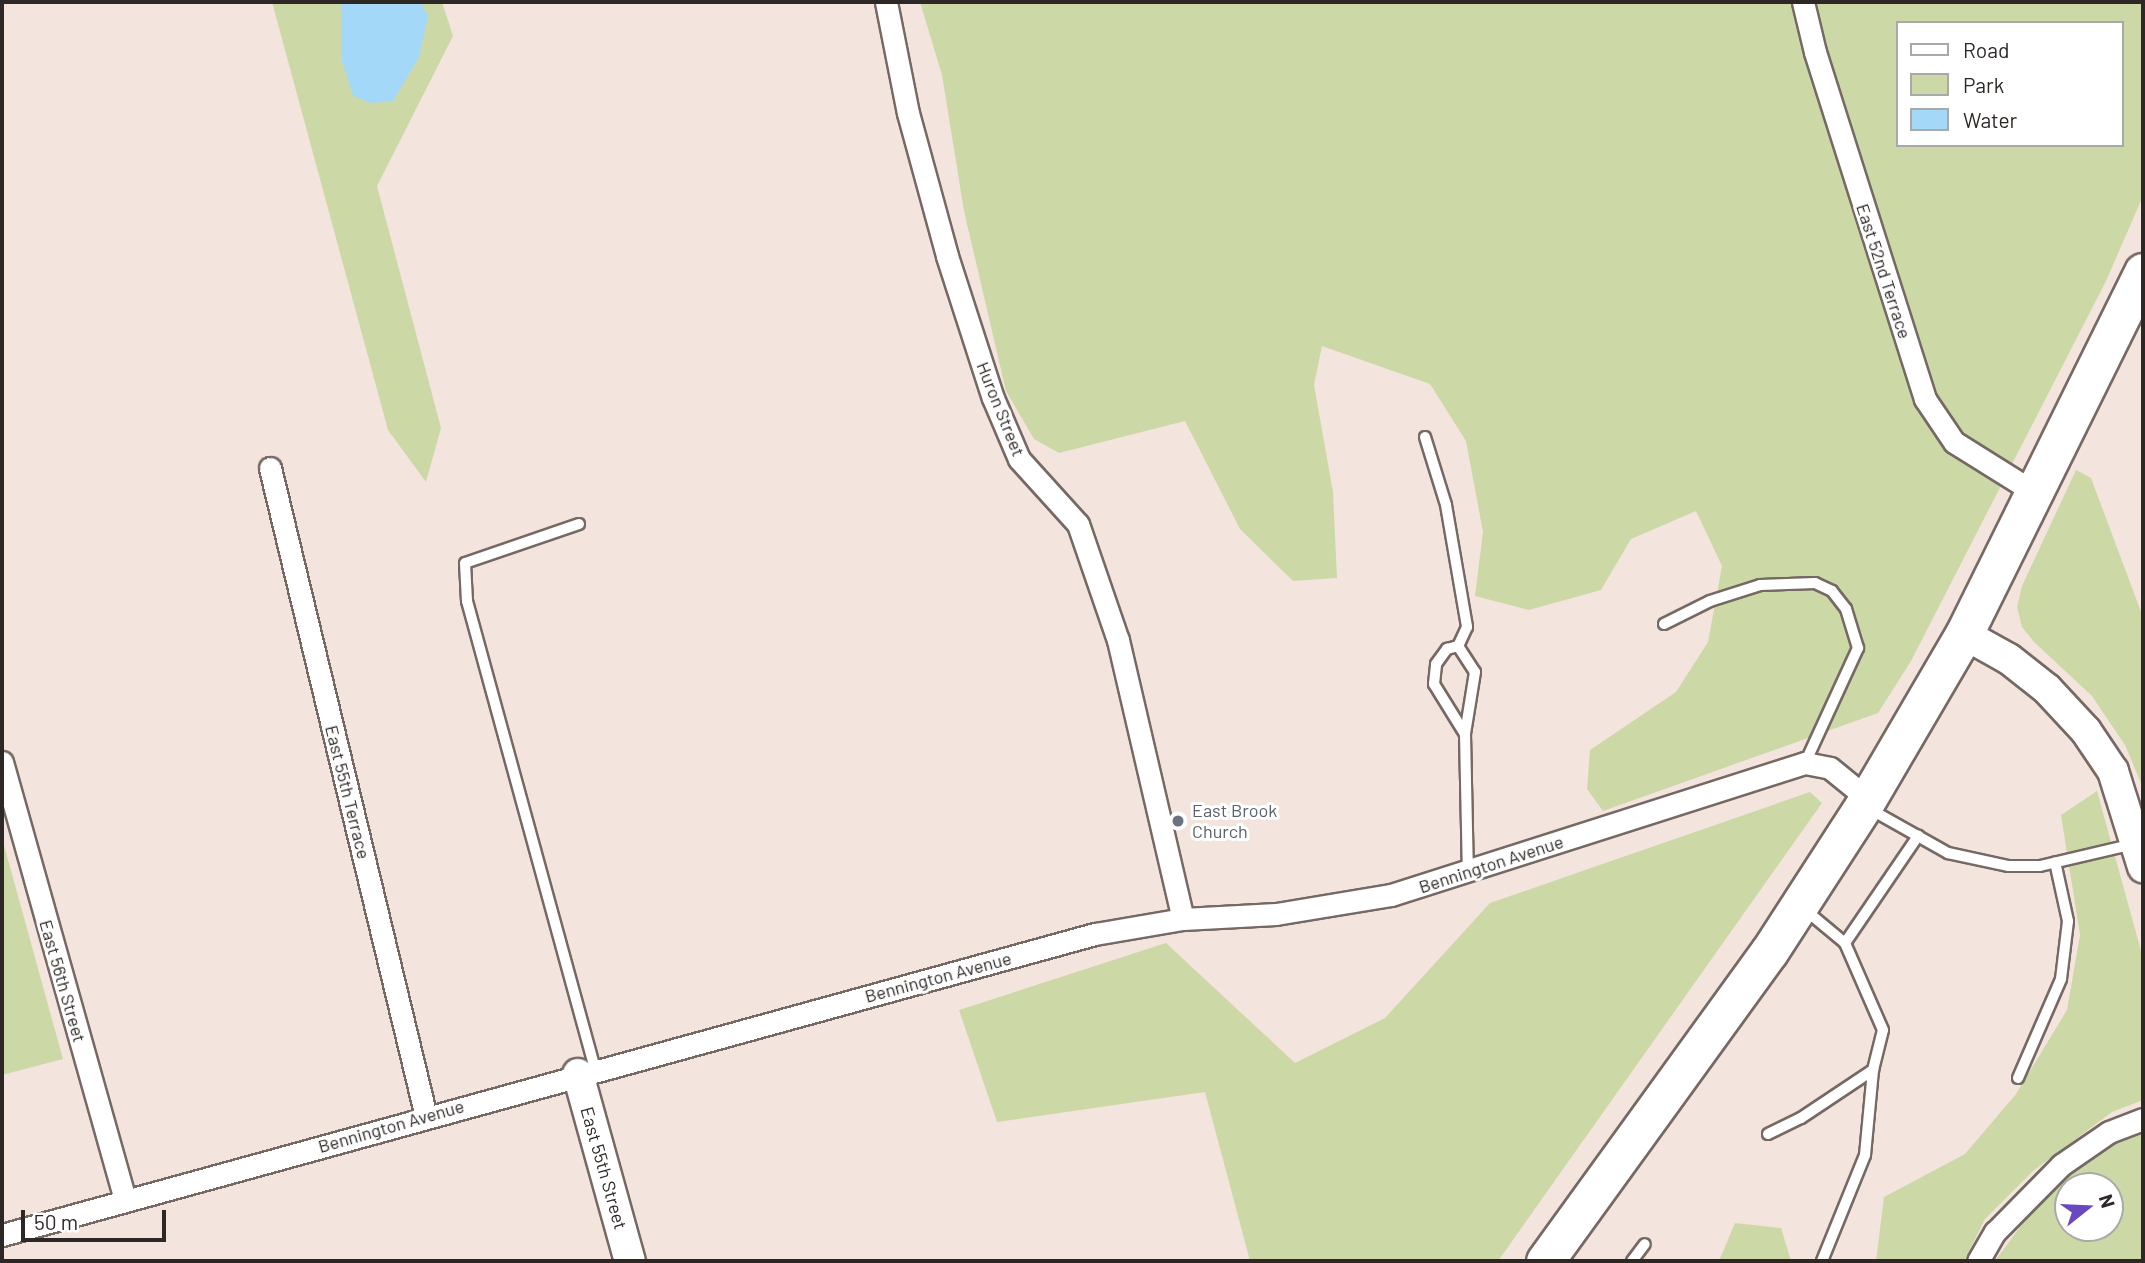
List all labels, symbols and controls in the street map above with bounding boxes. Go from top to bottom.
legend [1896,21,2124,147]
text: Road [1963,37,2009,62]
text: Park [1963,72,2004,97]
text: Water [1963,107,2017,132]
street label: East 52nd Terrace [1852,201,1916,341]
street label: Huron Street [972,359,1030,459]
street label: East 55th Terrace [321,723,375,861]
place label: East Brook Church [1192,800,1277,842]
marker: East Brook Church [1170,813,1186,829]
street label: Bennington Avenue [1416,830,1566,898]
street label: East 56th Street [35,917,91,1045]
street label: Bennington Avenue [862,947,1014,1007]
street label: Bennington Avenue [316,1095,466,1157]
street label: East 55th Street [576,1104,632,1232]
north arrow [2054,1172,2124,1242]
text: N [2095,1191,2120,1211]
scale bar [24,1196,170,1240]
text: 50 m [34,1209,78,1234]

